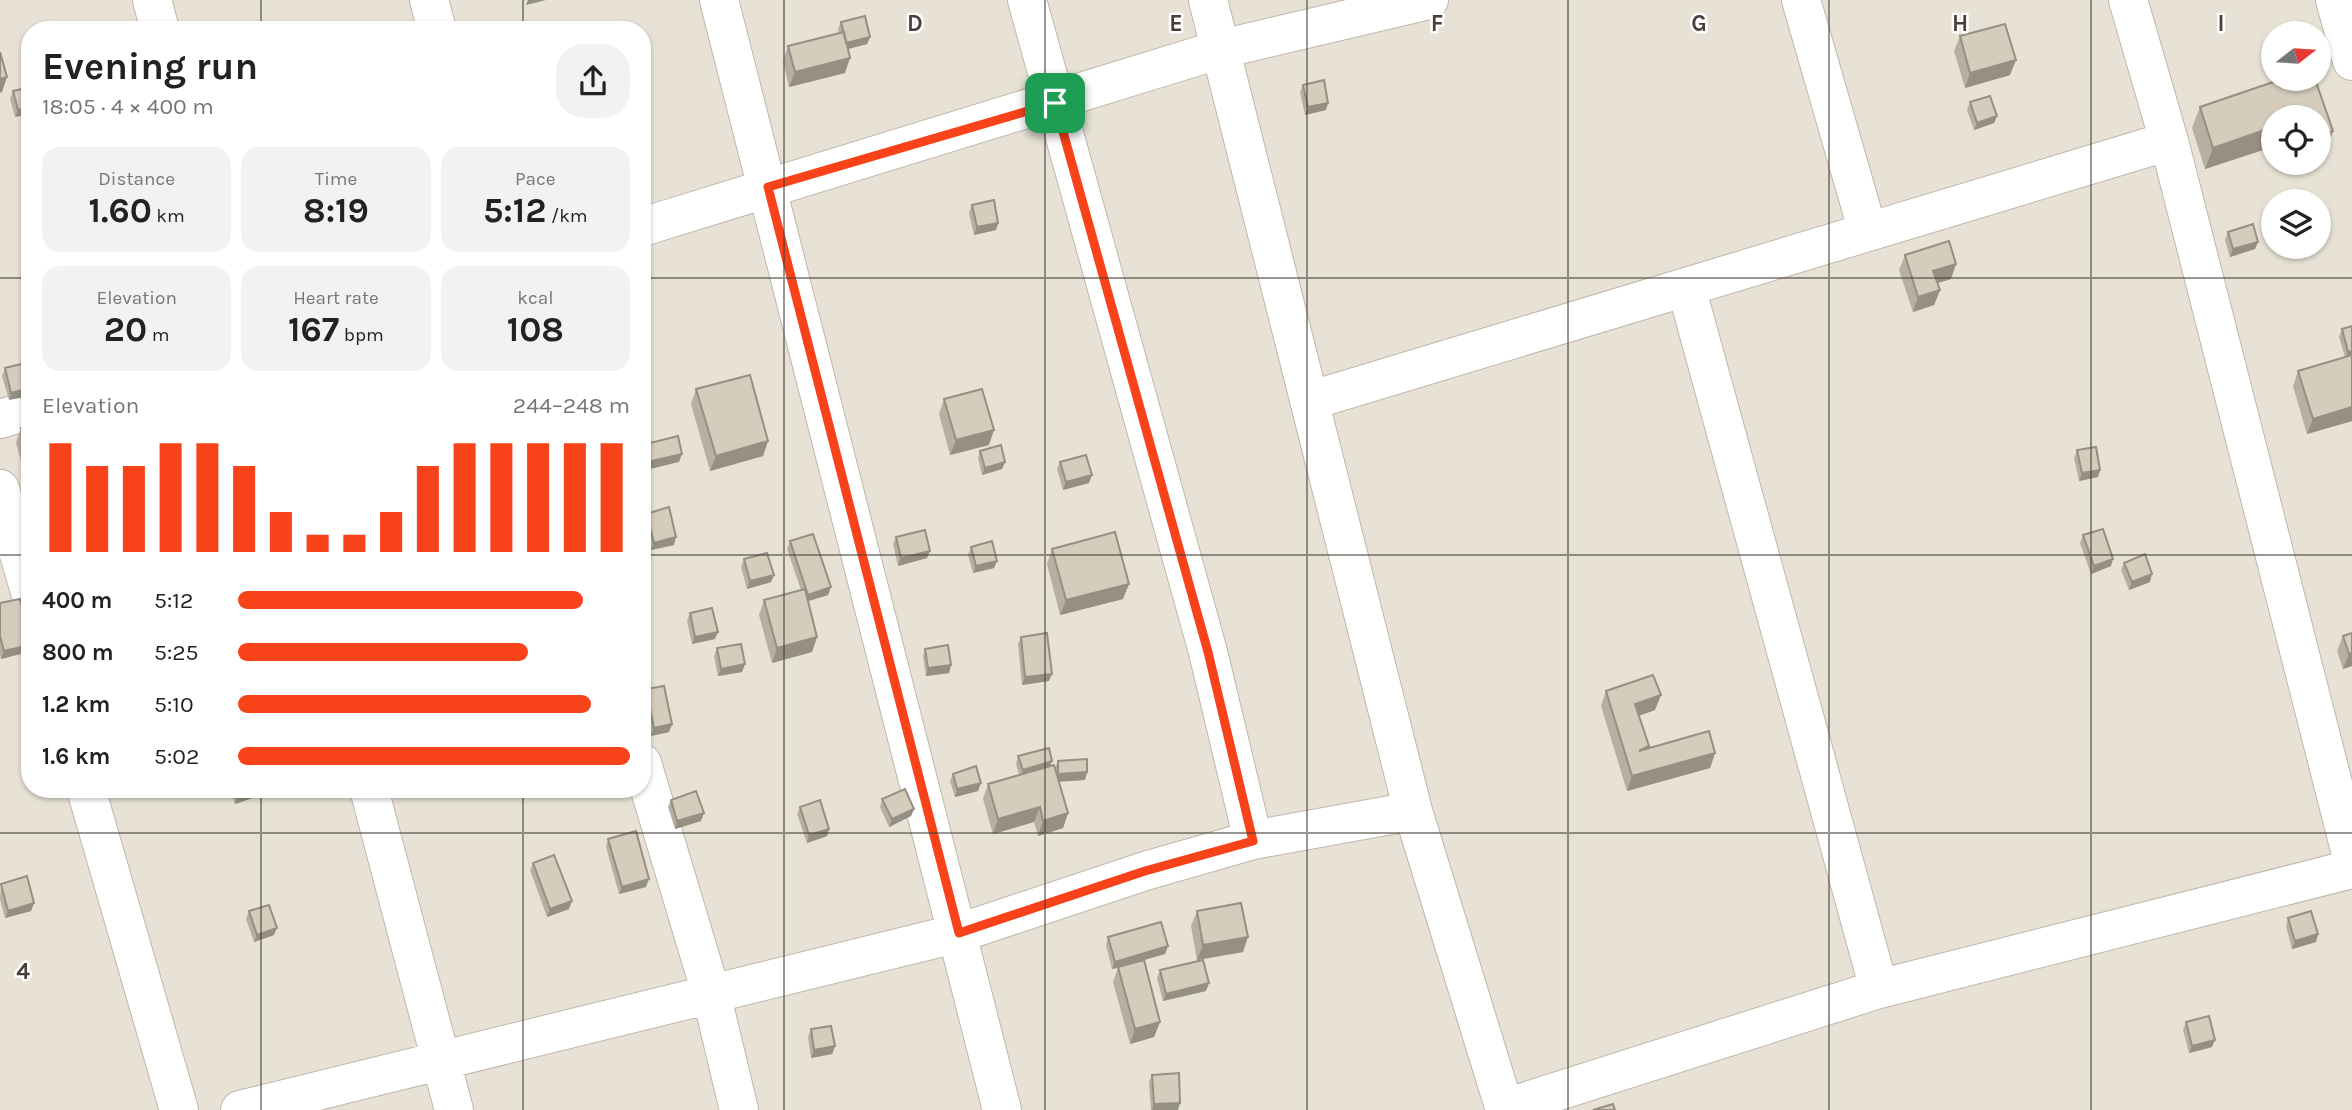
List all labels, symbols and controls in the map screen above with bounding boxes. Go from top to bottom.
text: D [907,10,923,37]
text: E [1169,10,1183,37]
text: F [1431,10,1443,37]
text: G [1691,10,1707,37]
text: H [1952,10,1968,37]
text: I [2217,10,2225,37]
north arrow [2261,21,2331,91]
map controls [2261,21,2331,259]
text: Evening run [42,44,258,89]
button: share [556,44,630,118]
pin [1025,73,1085,133]
icon: arrive [1036,84,1074,122]
text: 18:05 · 4 × 400 m [42,93,214,120]
button: locate [2261,105,2331,175]
text: Distance [98,168,175,190]
text: Time [315,168,357,190]
text: Pace [515,168,556,190]
button: layers [2261,189,2331,259]
text: 1.60 [88,190,152,231]
text: 8:19 [303,190,369,231]
text: 5:12 [483,190,546,231]
text: km [152,205,185,227]
text: /km [546,205,588,227]
text: Elevation [96,287,177,309]
text: Heart rate [293,287,379,309]
text: kcal [517,287,553,309]
text: 20 [104,309,147,350]
text: 167 [288,309,339,350]
text: 108 [507,309,564,350]
text: m [147,324,169,346]
text: bpm [339,324,384,346]
text: Elevation [42,392,139,419]
text: 244–248 m [513,392,630,419]
text: 400 m [42,587,112,614]
text: 5:12 [154,587,193,614]
text: 800 m [42,639,114,666]
text: 5:25 [154,639,199,666]
text: 1.2 km [42,691,110,718]
text: 5:10 [154,691,194,718]
text: 1.6 km [42,743,110,770]
text: 5:02 [154,743,199,770]
text: 4 [16,958,30,985]

